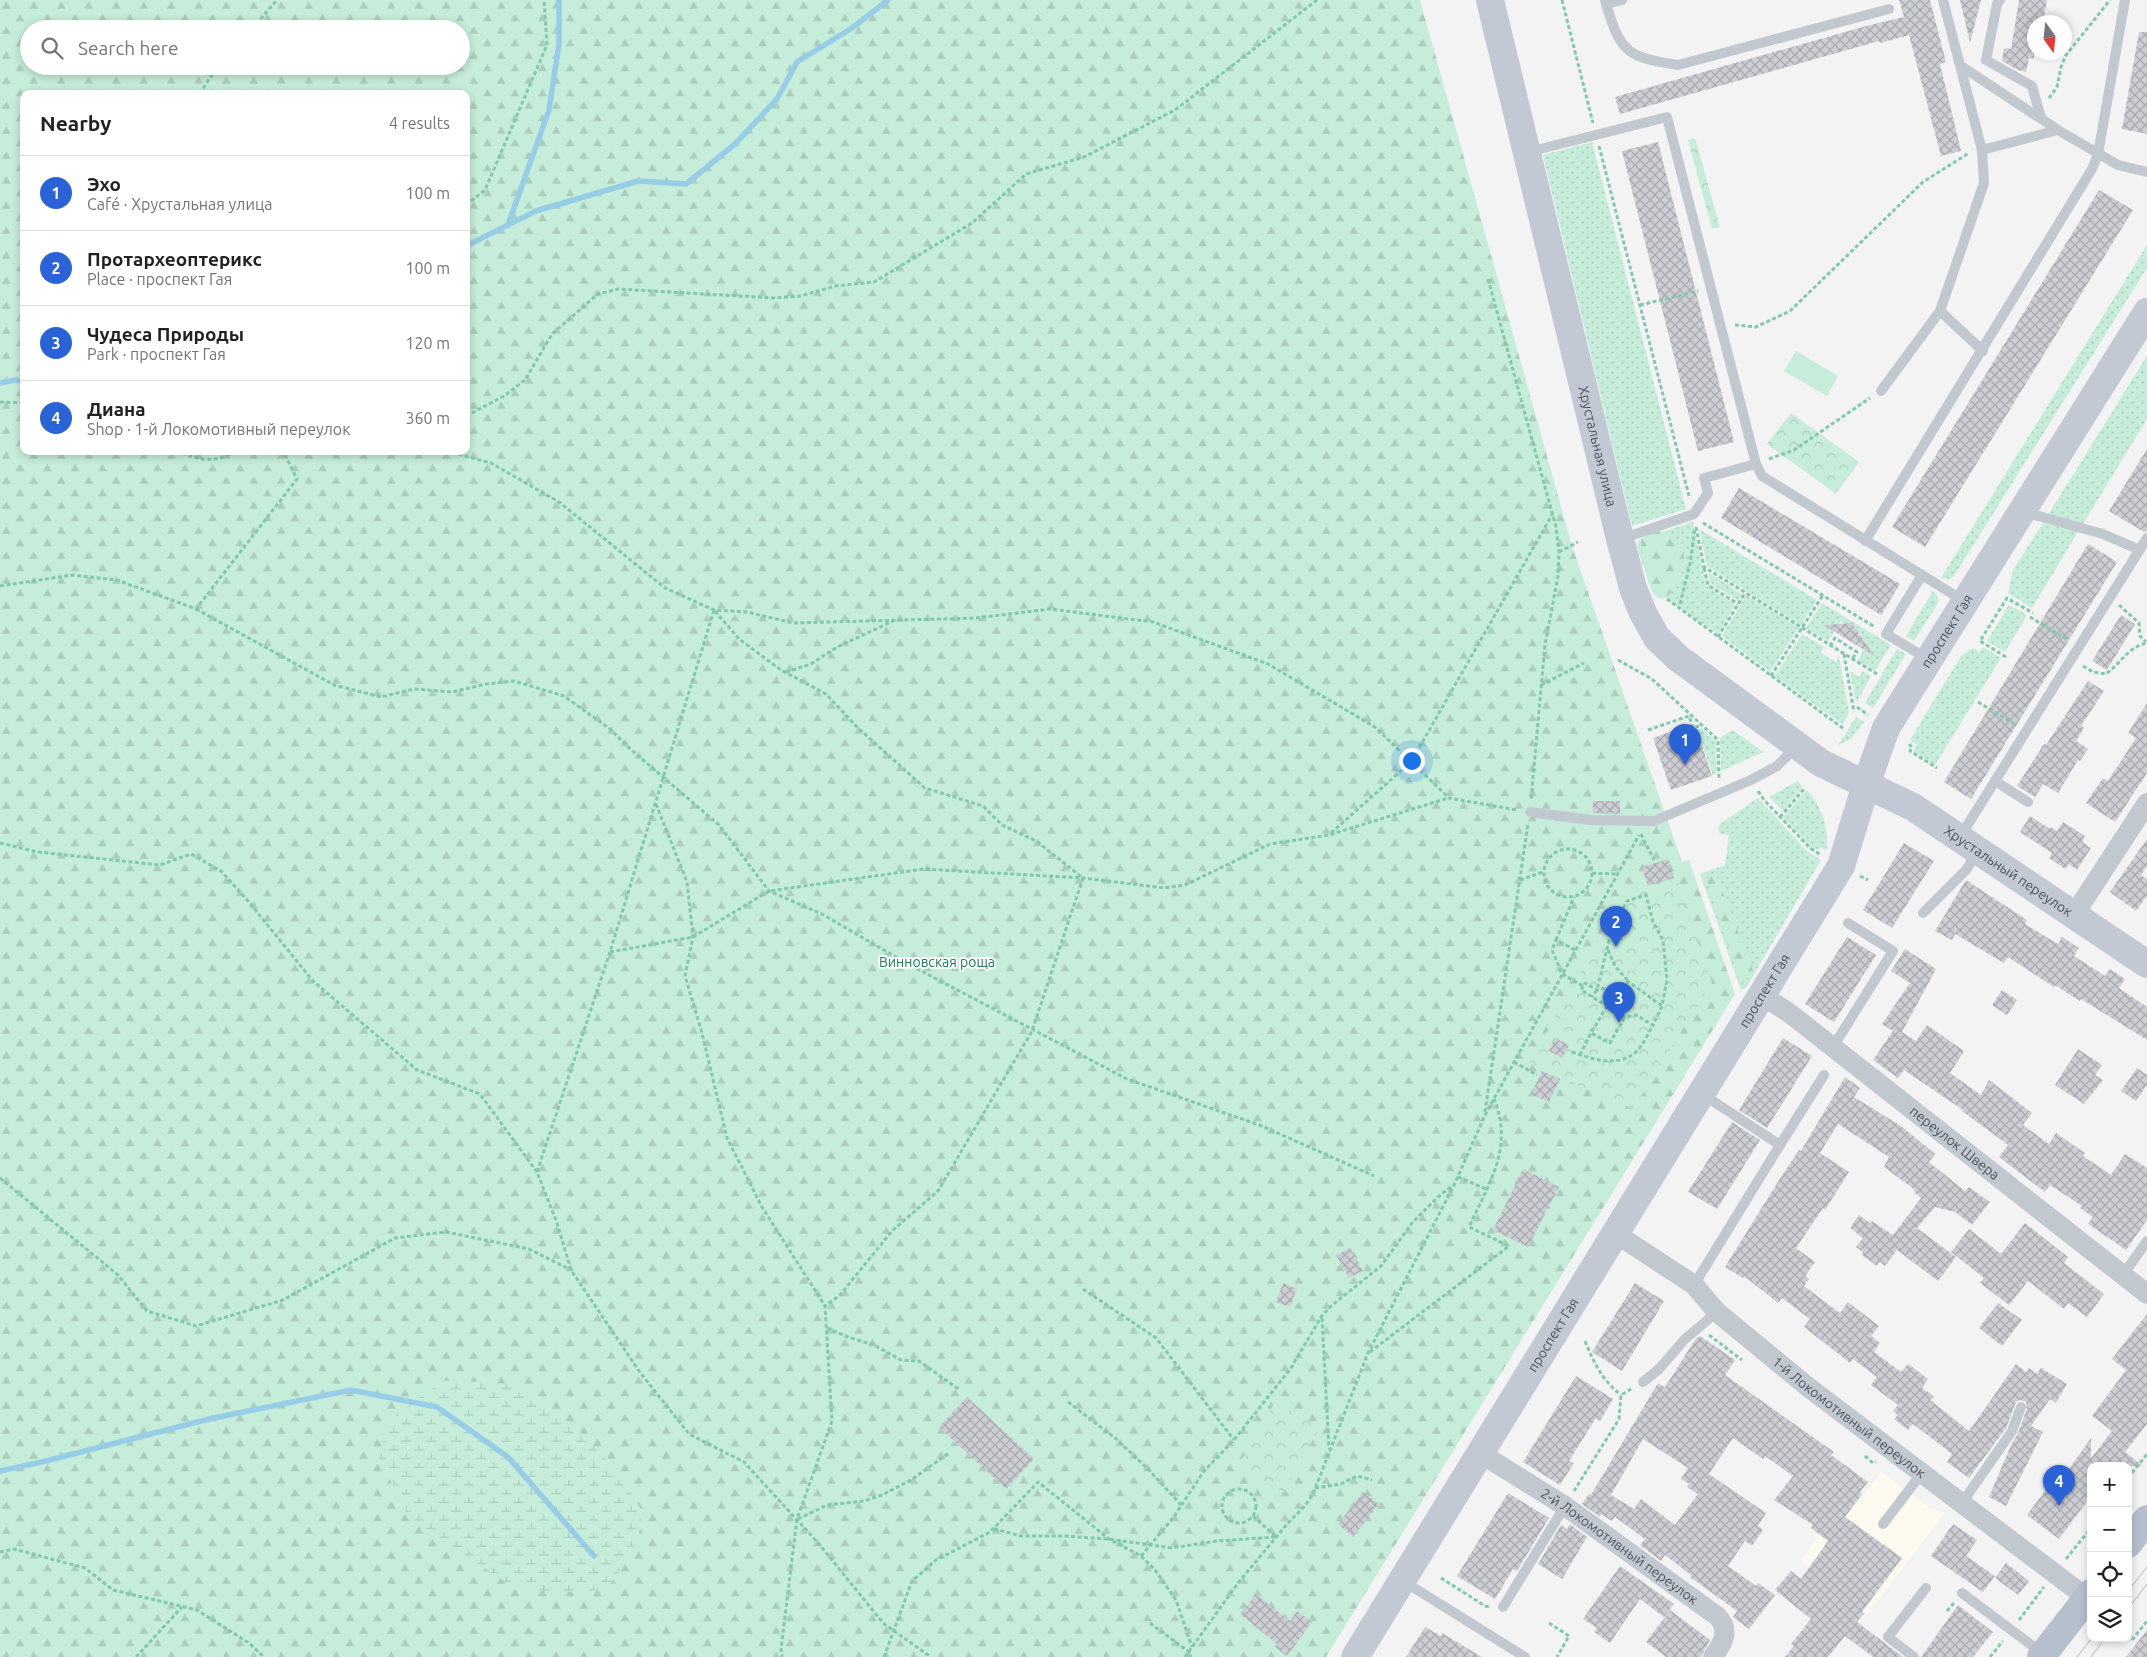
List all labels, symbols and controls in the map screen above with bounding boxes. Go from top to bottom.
north arrow [2027,15,2072,60]
search box [20,20,470,75]
icon: search [38,34,66,62]
text: Search here [78,37,178,59]
text: Nearby [40,111,111,135]
text: 4 results [389,114,450,132]
text: Эхо [87,173,121,195]
text: 1 [51,184,61,202]
text: 100 m [405,184,450,202]
text: Café · Хрустальная улица [87,195,272,213]
text: Протархеоптерикс [87,248,262,270]
text: 2 [51,259,61,277]
text: 100 m [405,259,450,277]
text: Place · проспект Гая [87,270,232,288]
text: Чудеса Природы [87,323,244,345]
text: 3 [51,334,61,352]
text: 120 m [405,334,450,352]
text: Park · проспект Гая [87,345,226,363]
street label: Хрустальная улица [1575,384,1620,508]
text: Диана [87,398,146,420]
text: 4 [51,409,61,427]
text: 360 m [405,409,450,427]
text: Shop · 1-й Локомотивный переулок [87,420,350,438]
street label: проспект Гая [1918,591,1976,671]
pin: 1 [1669,724,1701,765]
your location [1399,748,1425,774]
street label: Хрустальный переулок [1941,822,2076,920]
pin: 2 [1600,906,1632,947]
street label: проспект Гая [1736,951,1793,1031]
park label: Винновская роща [879,954,995,970]
pin: 3 [1603,982,1635,1023]
street label: переулок Швера [1907,1103,2003,1183]
street label: проспект Гая [1524,1295,1582,1375]
street label: 1-й Локомотивный переулок [1769,1353,1929,1481]
map controls [2087,1462,2132,1642]
button: + [2087,1462,2132,1507]
pin: 4 [2043,1465,2075,1506]
street label: 2-й Локомотивный переулок [1538,1485,1701,1608]
button: − [2087,1507,2132,1552]
button: locate [2087,1552,2132,1597]
button: layers [2087,1597,2132,1642]

